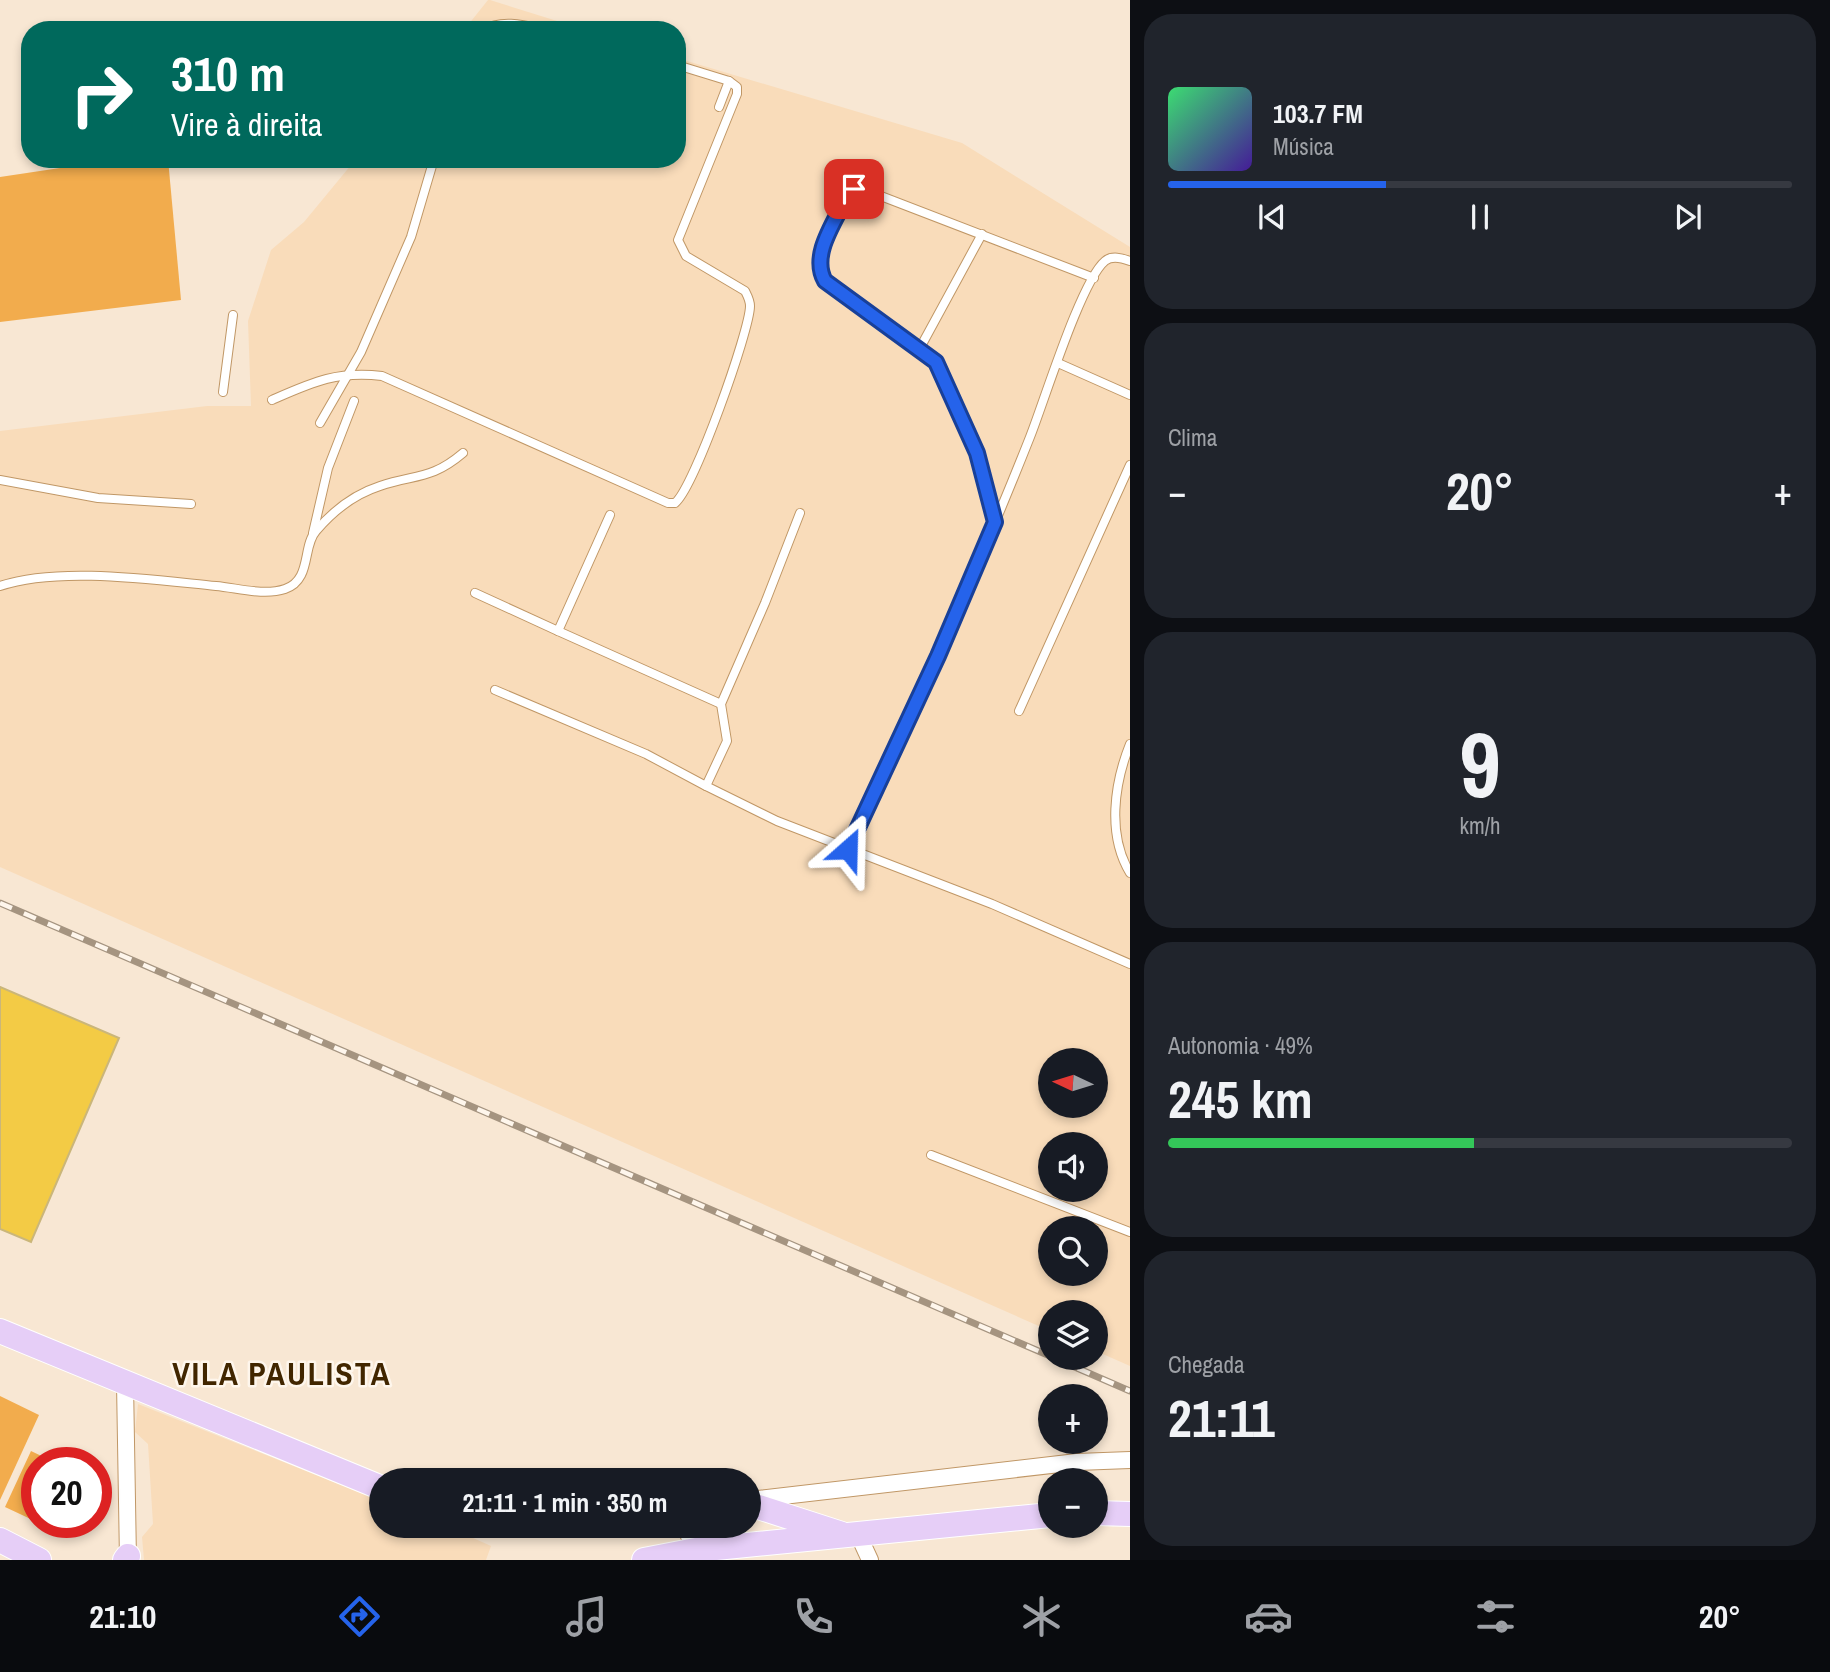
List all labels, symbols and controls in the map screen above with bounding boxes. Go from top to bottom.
text: 310 m [171,40,285,106]
icon: right [56,49,147,140]
text: 103.7 FM [1273,96,1363,131]
text: Vire à direita [171,103,322,146]
text: Música [1273,131,1334,162]
pin [824,159,884,219]
icon: arrive [835,170,873,208]
icon: previous [1253,198,1291,236]
icon: pause [1461,198,1499,236]
icon: next [1669,198,1707,236]
text: Clima [1168,422,1217,453]
text: 20° [1446,456,1514,526]
text: − [1168,466,1186,517]
text: + [1774,466,1792,517]
text: 9 [1459,703,1501,825]
text: km/h [1460,810,1500,841]
position arrow [811,812,885,886]
text: Autonomia · 49% [1168,1030,1313,1061]
north arrow [1038,1048,1108,1118]
map controls [1038,1048,1108,1538]
text: 245 km [1168,1064,1313,1134]
button: sound [1038,1132,1108,1202]
button: search [1038,1216,1108,1286]
button: layers [1038,1300,1108,1370]
text: Chegada [1168,1349,1245,1380]
district label: VILA PAULISTA [172,1352,392,1395]
text: 21:11 [1168,1383,1275,1453]
button: + [1038,1384,1108,1454]
speed limit sign: 20 [21,1447,112,1538]
button: − [1038,1468,1108,1538]
text: 21:11 · 1 min · 350 m [462,1485,668,1520]
icon: directions [335,1592,384,1641]
icon: music [562,1592,611,1641]
icon: phone [789,1592,838,1641]
icon: climate [1017,1592,1066,1641]
icon: car [1244,1592,1293,1641]
icon: filters [1471,1592,1520,1641]
text: 21:10 [89,1595,156,1638]
text: 20° [1699,1595,1741,1638]

